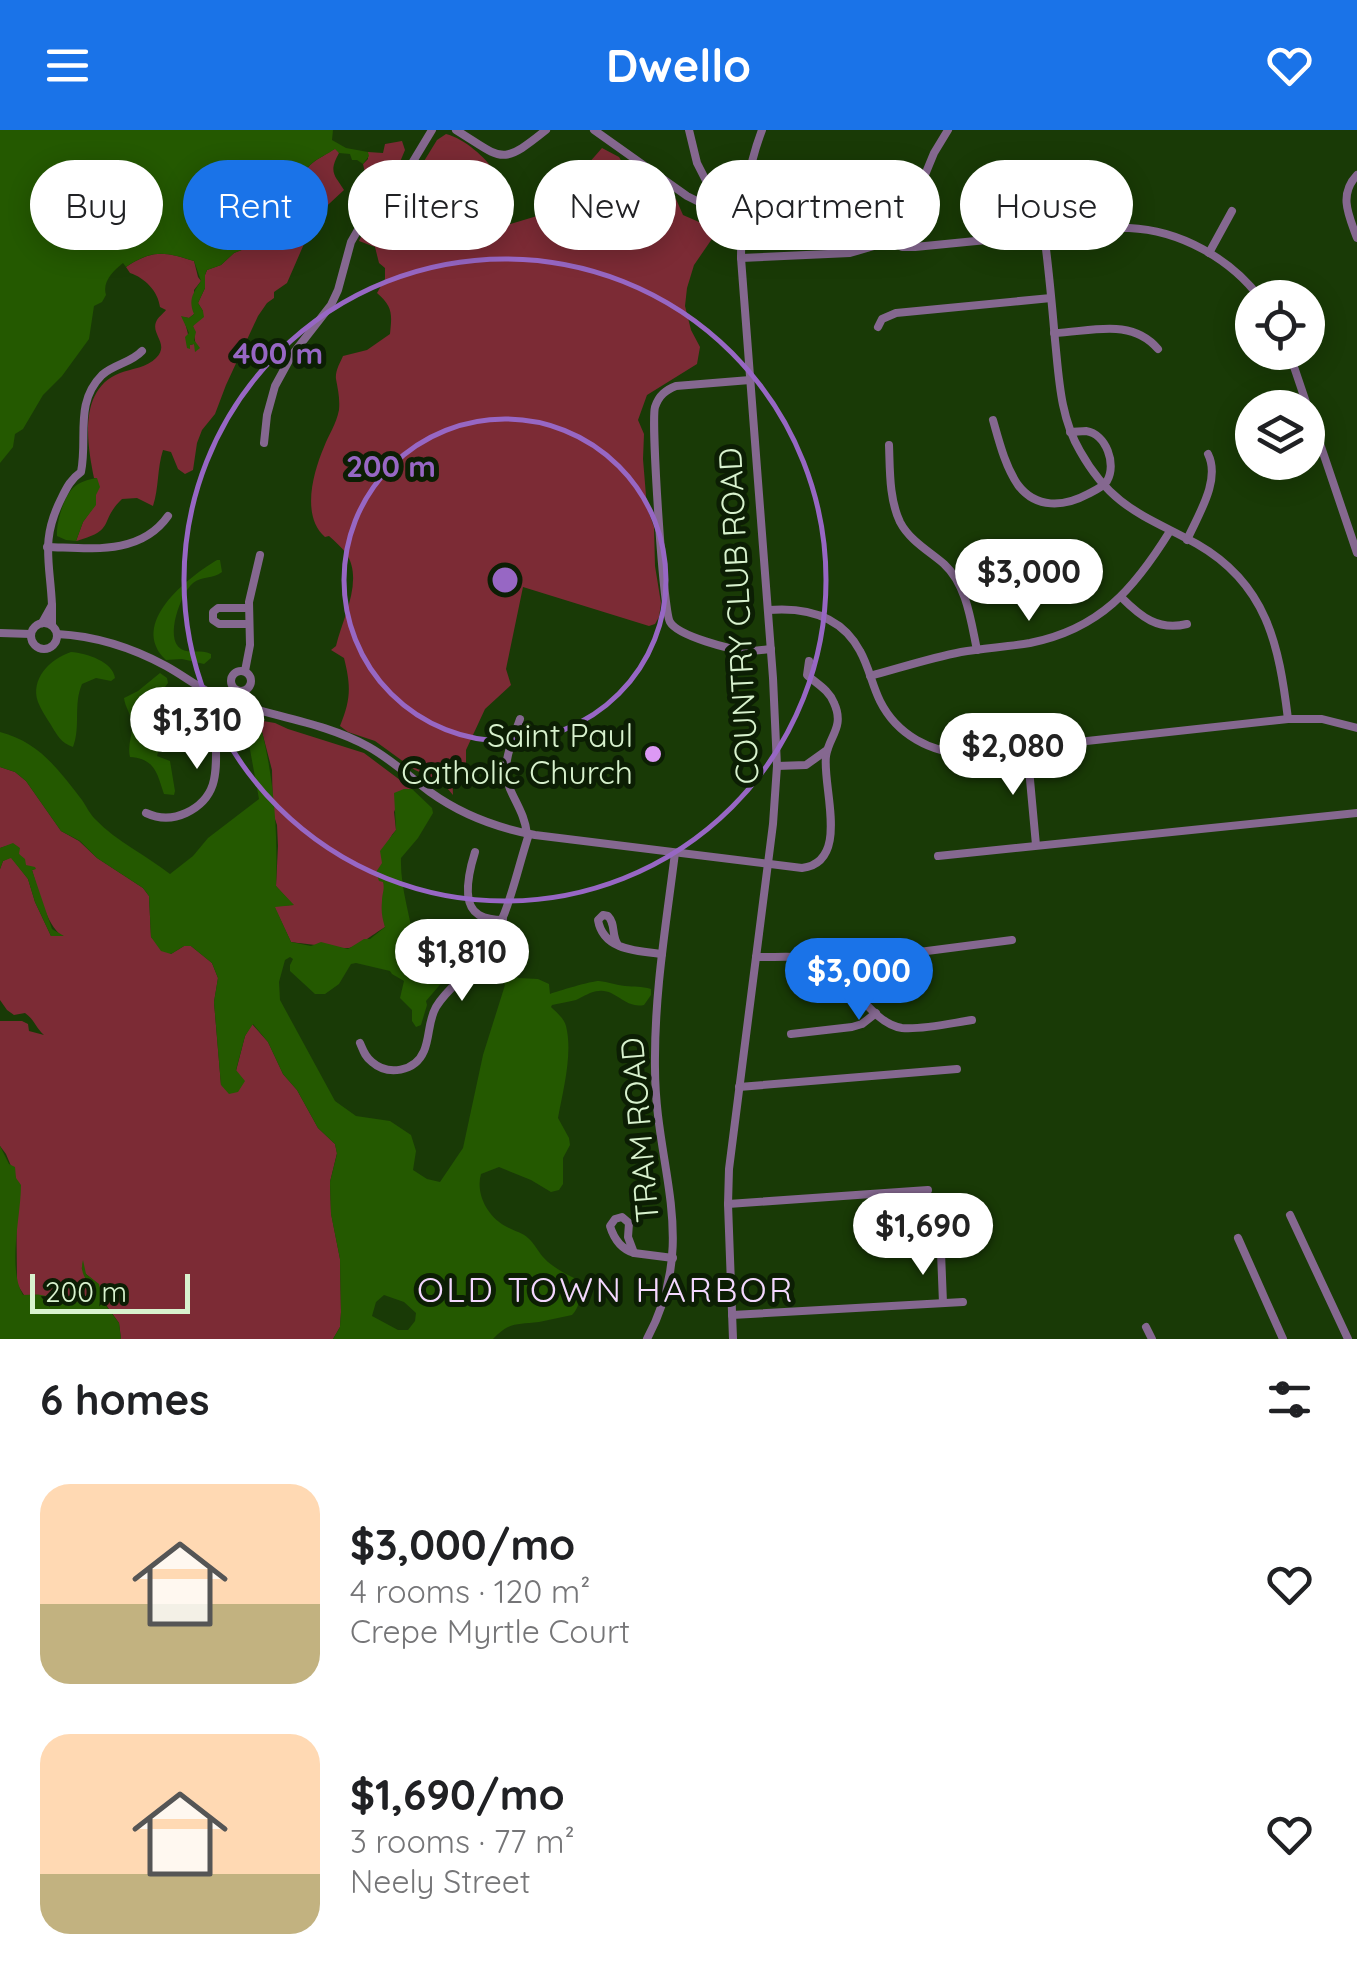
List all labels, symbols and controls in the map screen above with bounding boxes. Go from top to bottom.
text: Dwello [606,37,751,93]
icon: menu [40,38,95,93]
icon: heart [1262,38,1317,93]
chip: Buy [30,160,163,250]
chip: Rent [183,160,328,250]
chip: Filters [348,160,514,250]
chip: New [534,160,676,250]
chip: Apartment [696,160,940,250]
chip: House [960,160,1133,250]
map controls [1235,280,1325,480]
button: locate [1235,280,1325,370]
text: 400 m [233,334,323,372]
button: layers [1235,390,1325,480]
text: 200 m [346,447,436,485]
street label: COUNTRY CLUB ROAD [709,447,767,785]
pin: $3,000 [948,539,1110,624]
text: $3,000 [977,551,1081,591]
centre of rings [487,562,523,598]
pin: $1,310 [116,687,278,772]
text: $1,310 [152,699,242,739]
pin: $2,080 [932,713,1094,798]
place label: Saint Paul Catholic Church [401,715,633,792]
text: $2,080 [962,725,1064,765]
marker: Saint Paul Catholic Church [642,743,664,765]
pin: $1,810 [381,919,543,1004]
text: $1,810 [417,931,507,971]
pin: $3,000 [778,938,940,1023]
text: $3,000 [807,950,911,990]
street label: TRAM ROAD [611,1036,667,1224]
pin: $1,690 [842,1193,1004,1278]
text: $1,690 [875,1205,971,1245]
district label: OLD TOWN HARBOR [417,1267,795,1311]
scale bar [30,1269,190,1314]
text: 200 m [45,1274,127,1309]
icon: filters [1262,1372,1317,1427]
text: 6 homes [40,1373,210,1426]
text: $3,000/mo [350,1518,575,1571]
icon: home [120,1524,240,1644]
icon: heart [1262,1557,1317,1612]
text: 4 rooms · 120 m² [350,1571,590,1611]
text: Crepe Myrtle Court [350,1611,630,1651]
text: $1,690/mo [350,1768,565,1821]
icon: home [120,1774,240,1894]
icon: heart [1262,1807,1317,1862]
text: 3 rooms · 77 m² [350,1821,575,1861]
text: Neely Street [350,1861,531,1901]

